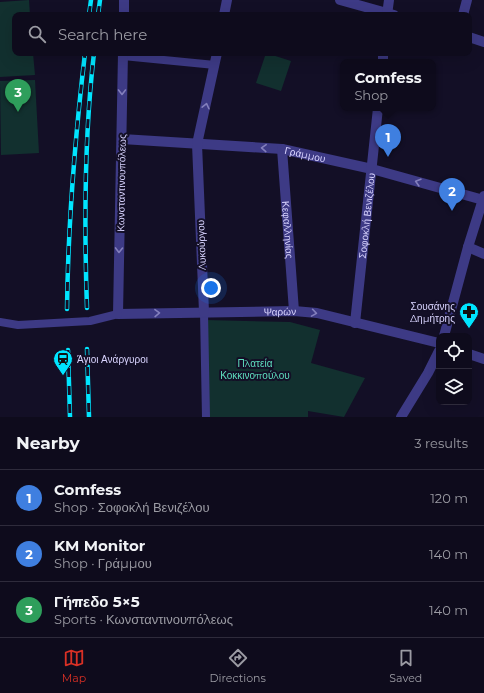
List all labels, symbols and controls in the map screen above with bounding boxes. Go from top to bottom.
search box [12,12,472,56]
icon: search [26,23,48,45]
text: Search here [58,25,147,44]
popup [340,59,436,111]
text: Comfess [354,68,422,87]
pin: 3 [5,79,31,112]
text: Shop [354,87,388,103]
one-way arrow [118,89,126,95]
one-way arrow [201,103,209,109]
pin: 1 [375,124,401,157]
street label: Κωνσταντινουπόλεως [114,134,129,232]
one-way arrow [261,144,267,152]
street label: Γράμμου [283,144,327,165]
street label: Σοφοκλή Βενιζέλου [356,172,378,259]
one-way arrow [415,178,422,187]
pin: 2 [439,178,465,211]
street label: Κεφαλληνίας [279,201,296,259]
street label: Λυκούργου [194,220,209,270]
one-way arrow [115,247,123,253]
your location [201,278,221,298]
place label: Σουσάνης Δημήτρης [410,300,455,325]
pharmacy icon: Σουσάνης Δημήτρης [458,301,480,329]
street label: Ψαρών [264,305,296,319]
one-way arrow [311,308,318,317]
one-way arrow [154,309,160,317]
map controls [436,333,472,405]
button: locate [436,333,472,369]
station icon: Άγιοι Ανάργυροι [52,348,74,376]
place label: Άγιοι Ανάργυροι [77,353,148,366]
park label: Πλατεία Κοκκινοπούλου [220,357,290,382]
button: layers [436,369,472,405]
text: Nearby [16,433,80,453]
text: 3 results [414,435,468,451]
text: Comfess [54,480,121,499]
text: 1 [26,490,32,506]
text: 120 m [430,490,468,506]
text: Shop · Σοφοκλή Βενιζέλου [54,499,210,515]
text: KM Monitor [54,536,145,555]
text: 2 [25,546,33,562]
text: 140 m [429,546,468,562]
text: Shop · Γράμμου [54,555,152,571]
text: Γήπεδο 5×5 [54,592,140,611]
text: 3 [25,602,33,618]
text: 140 m [429,602,468,618]
text: Sports · Κωνσταντινουπόλεως [54,611,233,627]
tab: Map [62,647,86,685]
tab: Directions [210,647,266,685]
tab: Saved [389,647,422,685]

